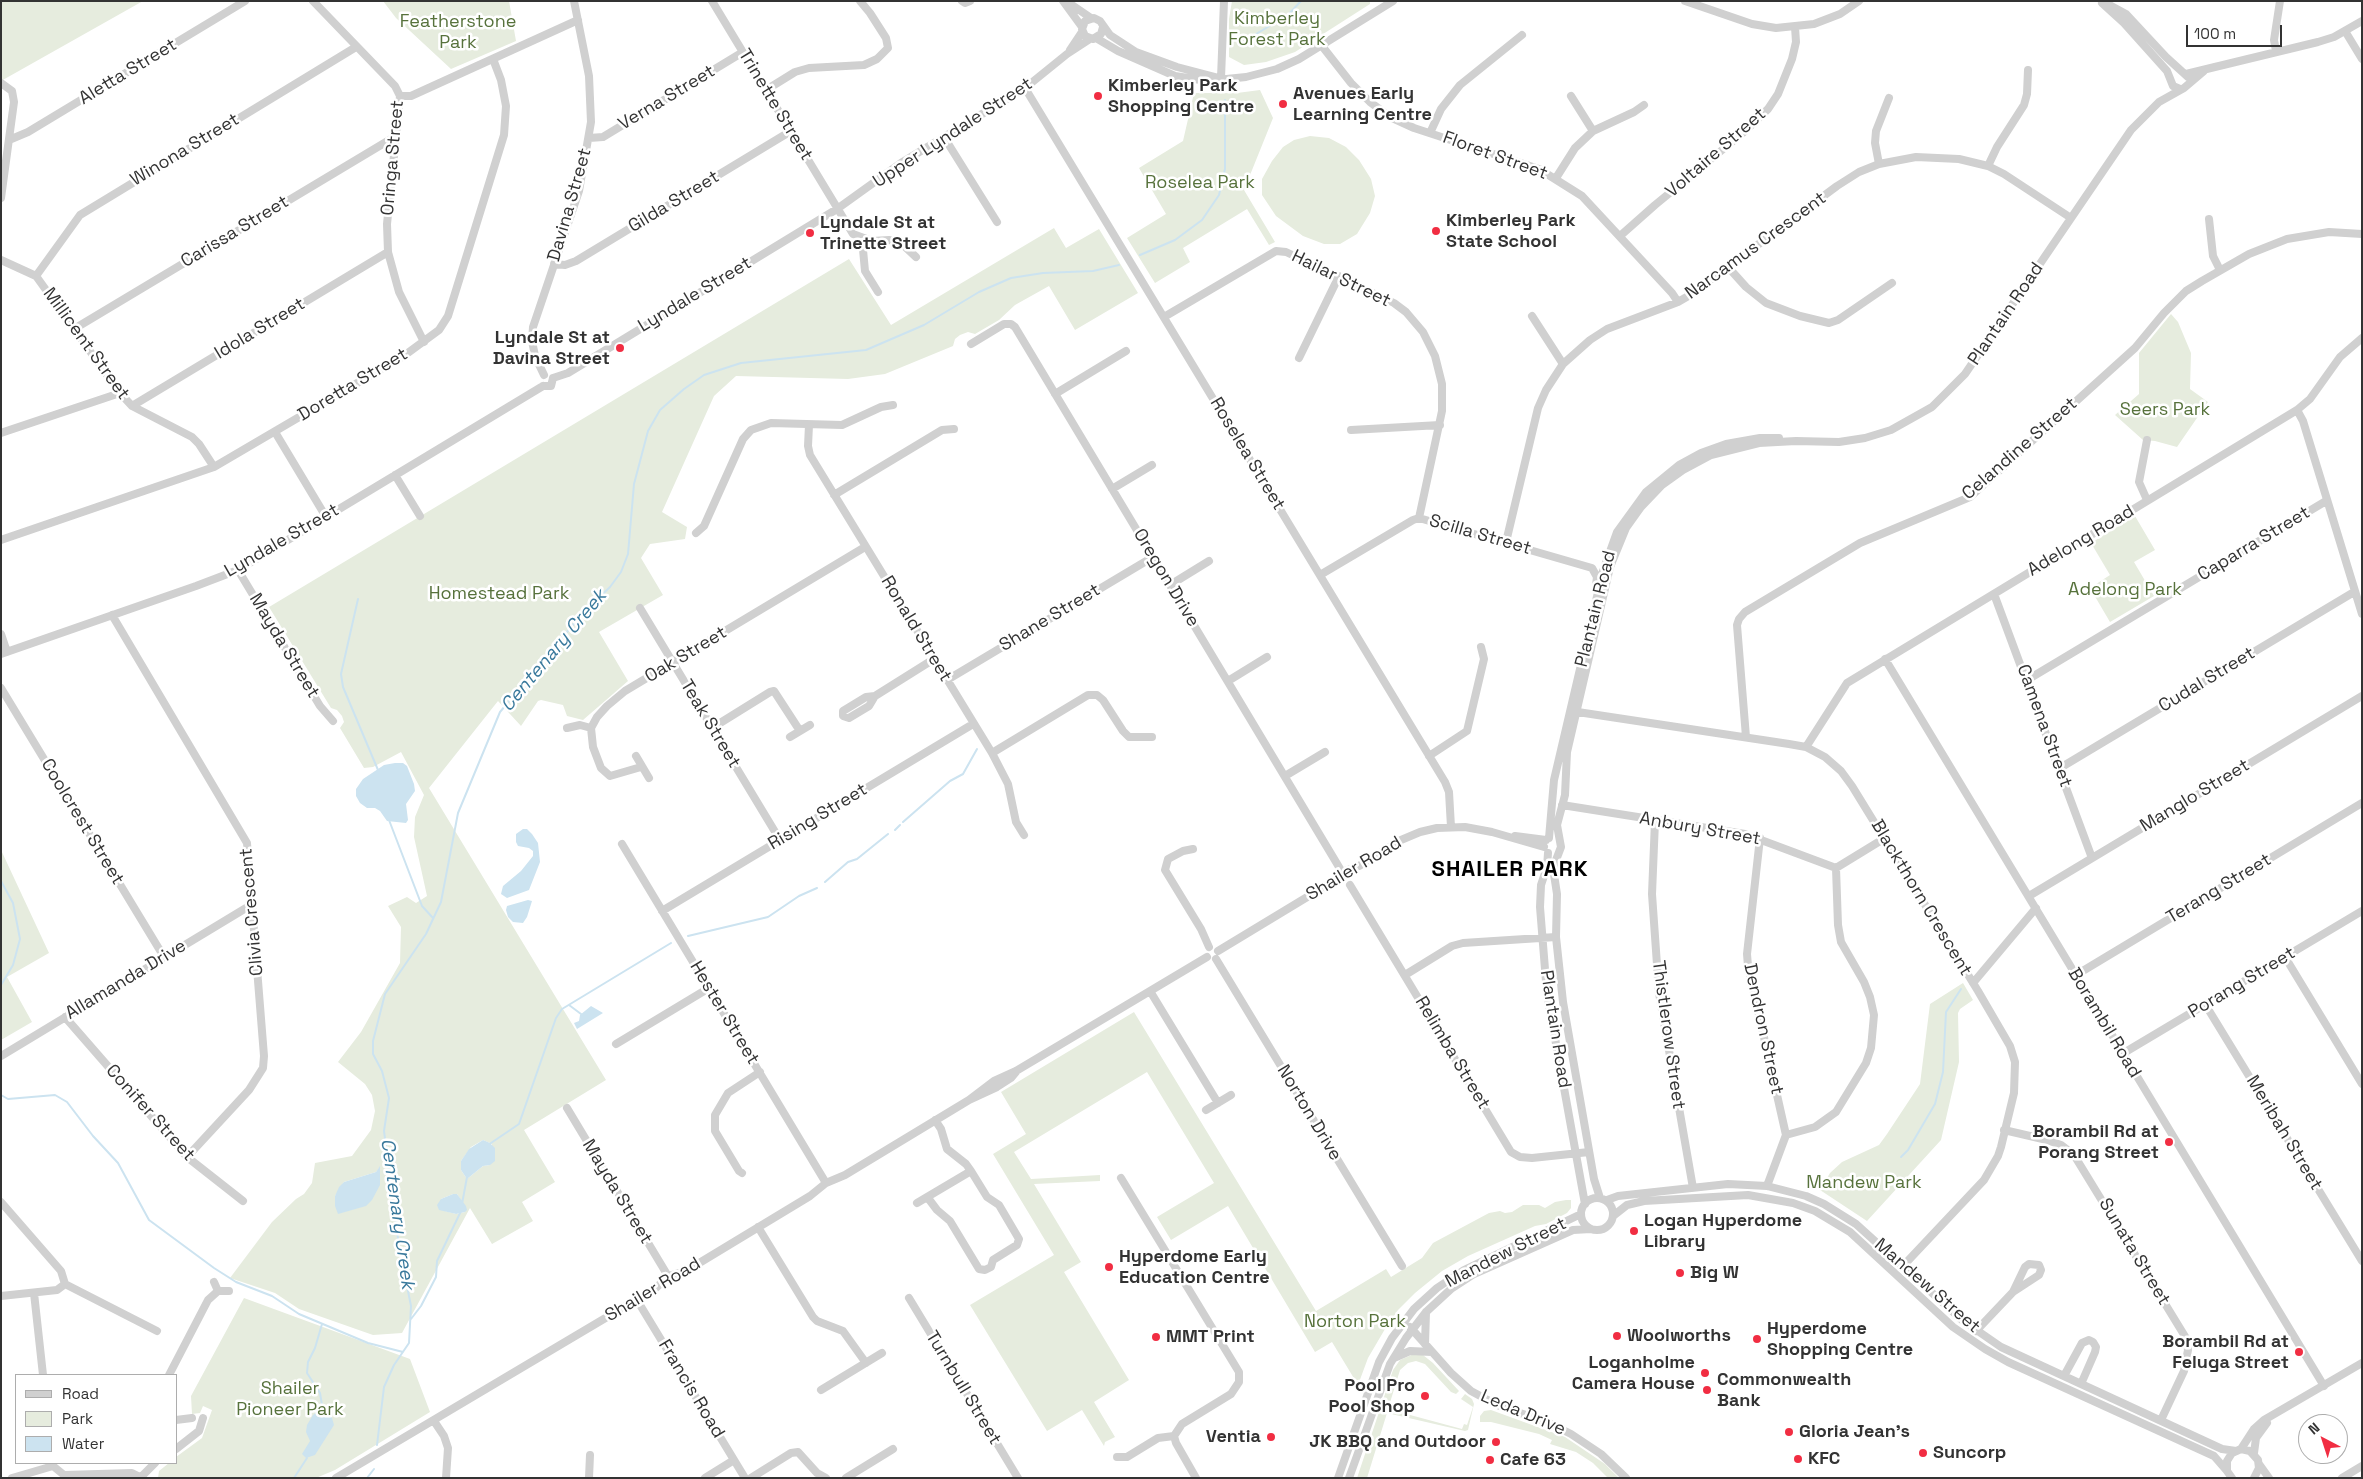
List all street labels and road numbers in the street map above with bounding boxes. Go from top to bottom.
street label: Aletta Street [75,34,181,110]
street label: Trinette Street [733,45,817,165]
street label: Verna Street [615,61,719,135]
street label: Upper Lyndale Street [869,73,1037,193]
street label: Oringa Street [377,99,409,217]
street label: Voltaire Street [1661,104,1771,202]
street label: Winona Street [127,109,243,191]
street label: Floret Street [1440,127,1550,185]
street label: Davina Street [544,146,596,264]
street label: Gilda Street [625,166,723,238]
street label: Narcamus Crescent [1681,188,1831,304]
street label: Carissa Street [177,191,293,273]
street label: Hailar Street [1288,246,1394,312]
street label: Lyndale Street [634,253,756,337]
street label: Plantain Road [1964,259,2048,369]
street label: Millicent Street [38,284,134,404]
street label: Idola Street [211,294,309,364]
street label: Doretta Street [294,344,412,426]
street label: Celandine Street [1958,393,2082,505]
street label: Roselea Street [1205,394,1289,514]
street label: Lyndale Street [221,500,343,582]
street label: Adelong Road [2024,501,2138,581]
street label: Caparra Street [2194,502,2314,586]
street label: Scilla Street [1427,510,1533,560]
street label: Oregon Drive [1128,525,1204,631]
street label: Plantain Road [1571,549,1621,669]
street label: Ronald Street [876,572,956,686]
street label: Shane Street [996,579,1104,657]
street label: Mayda Street [244,590,324,702]
street label: Oak Street [641,622,731,688]
street label: Cudal Street [2155,643,2259,717]
street label: Camena Street [2012,662,2076,790]
street label: Teak Street [675,676,745,772]
street label: Coolcrest Street [36,755,128,889]
street label: Manglo Street [2136,755,2254,837]
street label: Rising Street [764,779,872,855]
street label: Anbury Street [1638,808,1762,850]
street label: Blackthorn Crescent [1866,816,1976,980]
street label: Shailer Road [1302,832,1406,906]
street label: Clivia Crescent [236,847,268,977]
street label: Terang Street [2163,849,2275,929]
street label: Allamanda Drive [62,935,190,1025]
street label: Porang Street [2185,943,2299,1023]
street label: Hester Street [685,957,763,1069]
street label: Thistlerow Street [1647,959,1689,1111]
street label: Dendron Street [1739,961,1787,1097]
street label: Borambil Road [2063,964,2145,1082]
street label: Plantain Road [1535,968,1575,1090]
street label: Relimba Street [1410,993,1494,1113]
street label: Conifer Street [101,1060,199,1166]
street label: Norton Drive [1272,1061,1346,1165]
street label: Meribah Street [2241,1072,2327,1194]
street label: Mayda Street [577,1136,657,1248]
street label: Sunata Street [2094,1195,2174,1309]
street label: Mandew Street [1442,1213,1570,1293]
street label: Mandew Street [1870,1234,1984,1338]
street label: Shailer Road [601,1253,705,1327]
street label: Turnbull Street [920,1327,1006,1449]
street label: Francis Road [653,1336,729,1442]
street label: Leda Drive [1477,1385,1569,1441]

